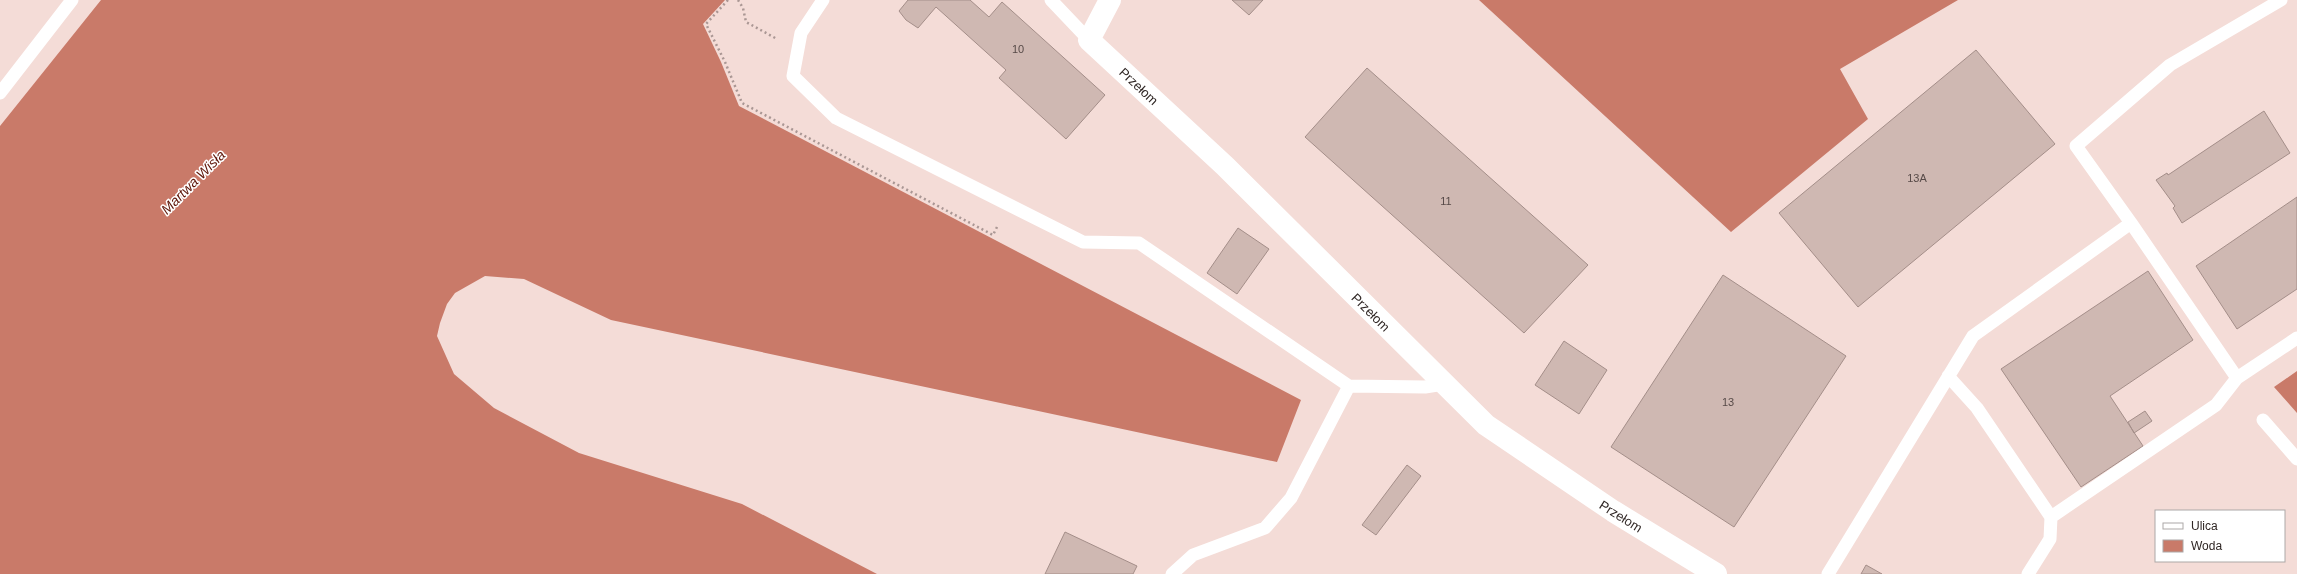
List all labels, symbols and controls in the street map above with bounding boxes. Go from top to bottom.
house number: 10 [1012,43,1024,55]
street label: Przełom [1116,65,1161,108]
water label: Martwa Wisła [158,147,228,217]
house number: 13A [1907,172,1927,184]
house number: 11 [1440,195,1452,207]
street label: Przełom [1348,290,1393,335]
house number: 13 [1722,396,1734,408]
street label: Przełom [1597,497,1645,535]
legend [2155,510,2285,562]
text: Ulica [2191,519,2218,533]
text: Woda [2191,539,2222,553]

